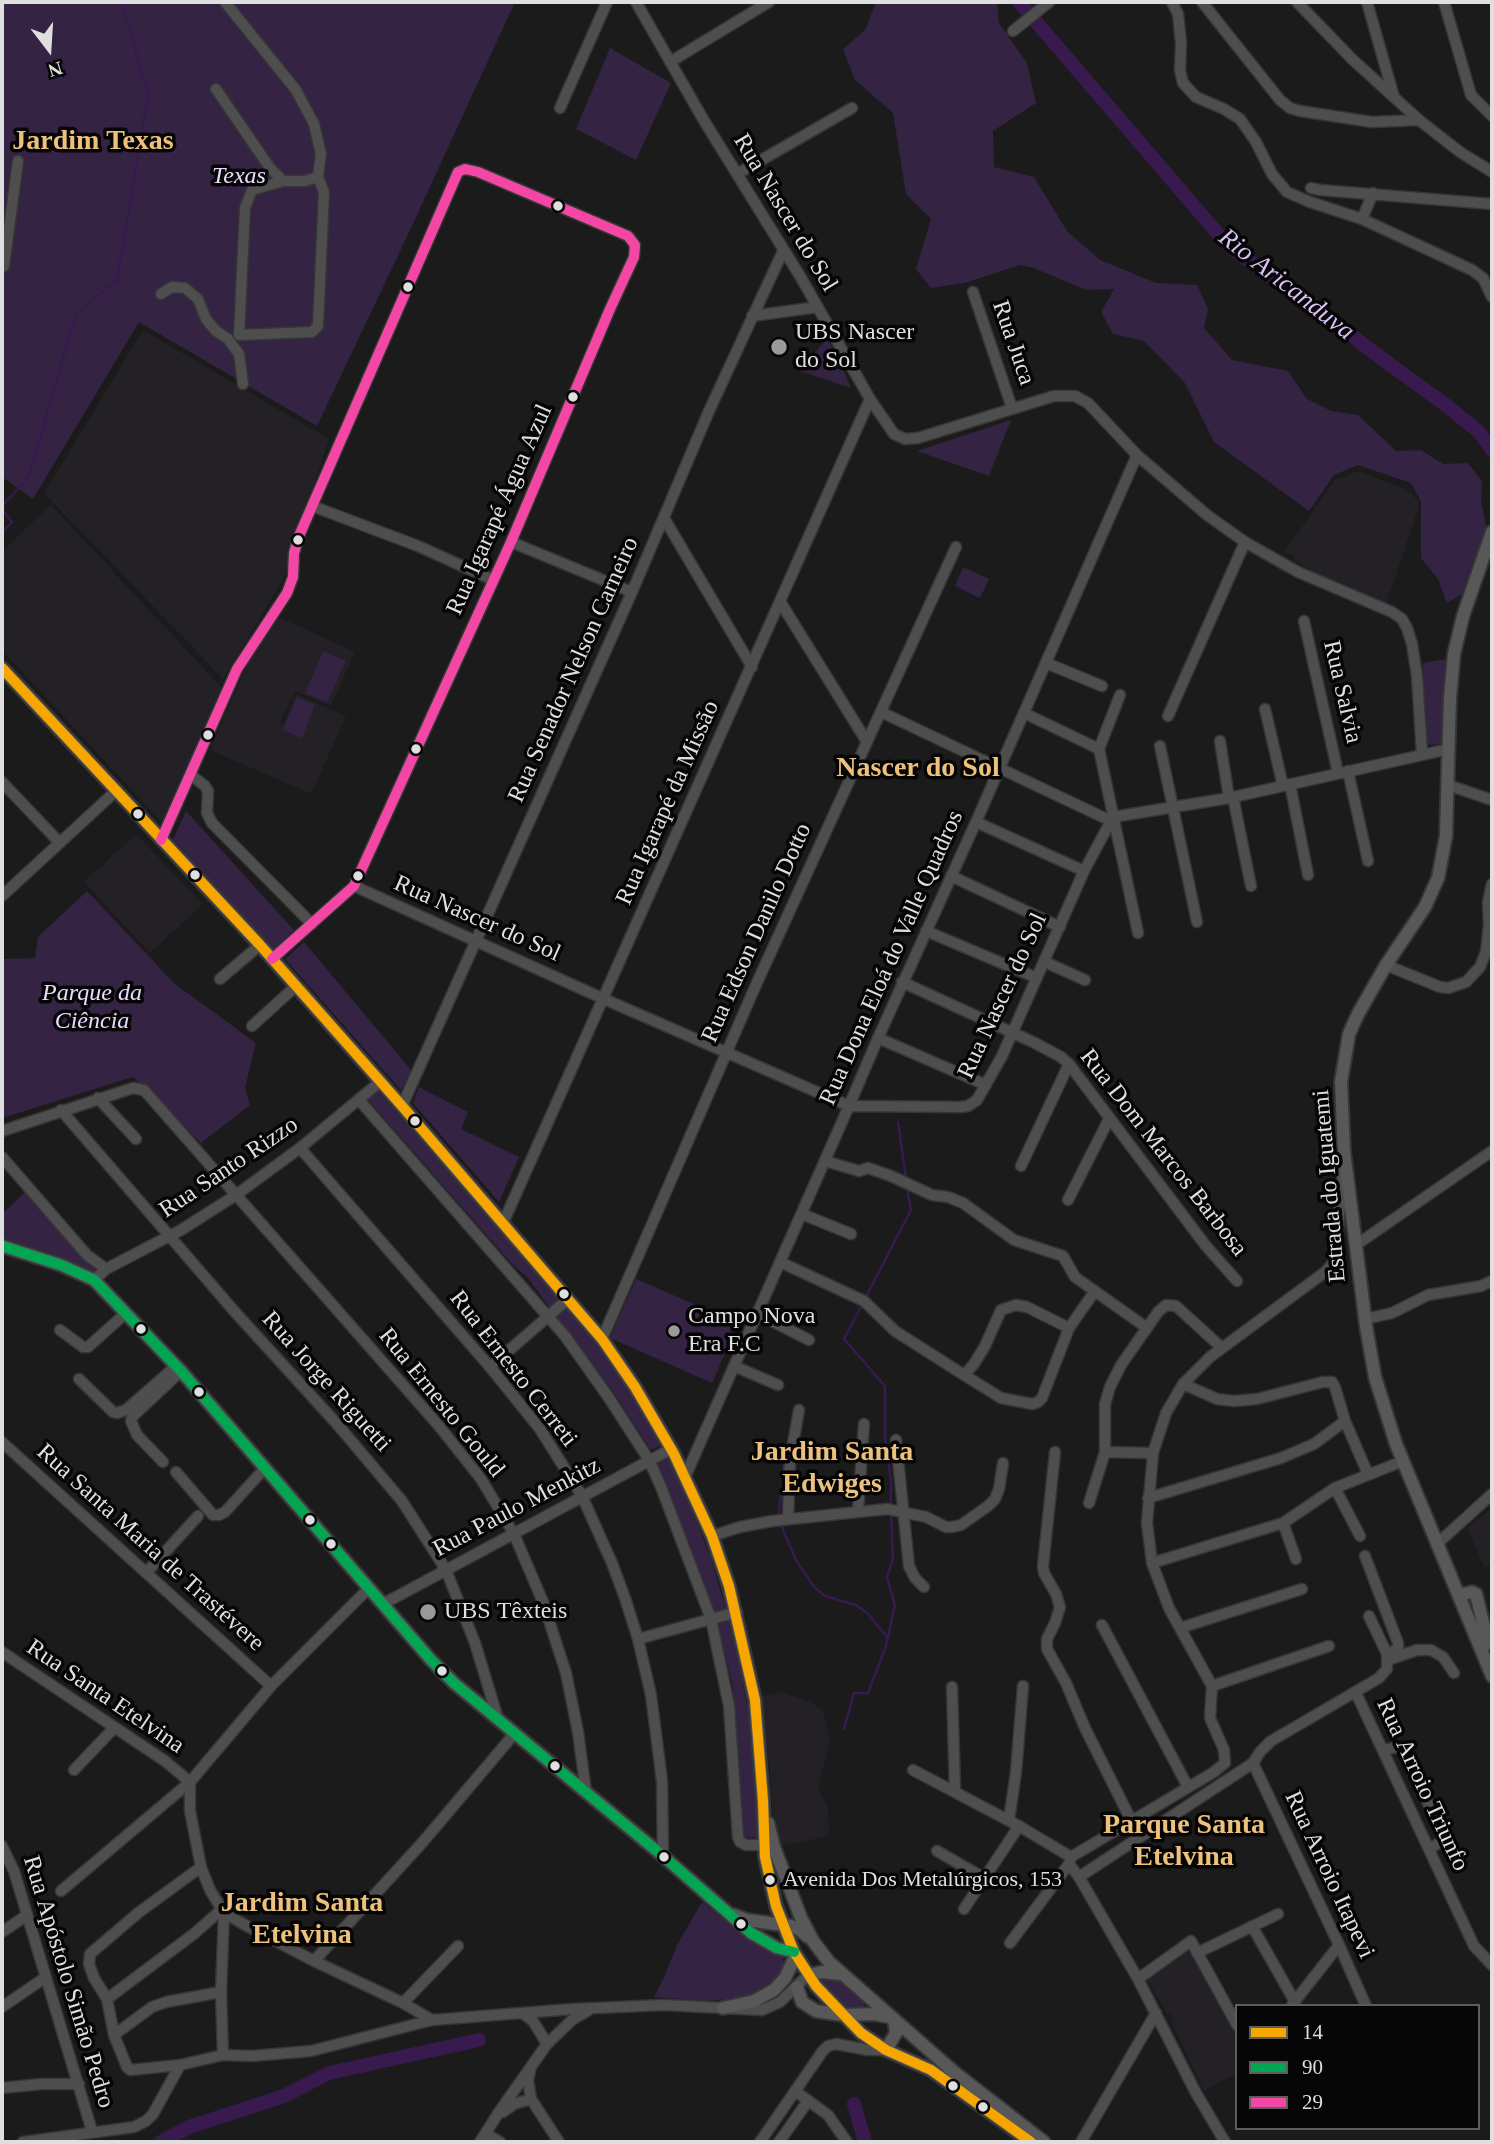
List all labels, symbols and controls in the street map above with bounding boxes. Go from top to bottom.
north arrow [14,14,84,84]
text: N [46,58,65,82]
district label: Jardim Texas [12,125,174,159]
street label: Rua Nascer do Sol [726,129,844,297]
park label: Texas [212,163,266,191]
unlabelled marker [551,199,565,213]
water label: Rio Aricanduva [1212,222,1360,348]
unlabelled marker [401,280,415,294]
street label: Rua Juca [985,297,1041,389]
place label: UBS Nascer do Sol [795,319,914,375]
marker: UBS Nascer do Sol [769,337,789,357]
unlabelled marker [566,390,580,404]
street label: Rua Igarapé Água Azul [441,400,559,620]
unlabelled marker [291,533,305,547]
street label: Rua Senador Nelson Carneiro [502,533,646,807]
street label: Rua Salvia [1316,638,1368,746]
street label: Rua Igarapé da Missão [610,696,726,910]
unlabelled marker [201,728,215,742]
unlabelled marker [409,742,423,756]
district label: Nascer do Sol [836,752,1000,786]
street label: Rua Dona Eloá do Valle Quadros [814,806,970,1110]
unlabelled marker [131,807,145,821]
street label: Rua Edson Danilo Dotto [696,819,818,1047]
unlabelled marker [188,868,202,882]
unlabelled marker [351,869,365,883]
street label: Rua Nascer do Sol [389,869,565,969]
street label: Rua Nascer do Sol [952,909,1054,1083]
park label: Parque da Ciência [42,980,142,1036]
street label: Rua Dom Marcos Barbosa [1073,1044,1253,1262]
street label: Estrada do Iguatemi [1307,1088,1353,1284]
street label: Rua Santo Rizzo [154,1111,304,1225]
unlabelled marker [408,1114,422,1128]
street label: Rua Ernesto Cerreti [443,1285,583,1453]
unlabelled marker [557,1287,571,1301]
place label: Campo Nova Era F.C [688,1303,815,1359]
street label: Rua Jorge Riguetti [255,1306,397,1458]
unlabelled marker [134,1322,148,1336]
street label: Rua Ernesto Gould [372,1322,510,1484]
marker: Campo Nova Era F.C [666,1323,682,1339]
unlabelled marker [192,1385,206,1399]
district label: Jardim Santa Edwiges [751,1436,913,1502]
street label: Rua Santa Maria de Trastévere [30,1438,270,1658]
street label: Rua Paulo Menkitz [428,1452,606,1564]
unlabelled marker [303,1513,317,1527]
unlabelled marker [324,1537,338,1551]
place label: UBS Têxteis [444,1598,567,1626]
marker: UBS Têxteis [418,1602,438,1622]
street label: Rua Santa Etelvina [21,1634,189,1760]
unlabelled marker [435,1664,449,1678]
street label: Rua Arroio Triunfo [1369,1694,1475,1876]
unlabelled marker [548,1759,562,1773]
street label: Rua Arroio Itapevi [1278,1787,1380,1963]
district label: Parque Santa Etelvina [1103,1809,1265,1875]
unlabelled marker [657,1850,671,1864]
street label: Rua Apóstolo Simão Pedro [16,1853,120,2111]
place label: Avenida Dos Metalúrgicos, 153 [783,1867,1062,1893]
marker: Avenida Dos Metalúrgicos, 153 [763,1873,777,1887]
district label: Jardim Santa Etelvina [221,1887,383,1953]
unlabelled marker [734,1917,748,1931]
legend [1235,2004,1480,2130]
text: 14 [1302,2020,1323,2044]
text: 90 [1302,2055,1323,2079]
unlabelled marker [946,2079,960,2093]
text: 29 [1302,2090,1323,2114]
unlabelled marker [976,2100,990,2114]

